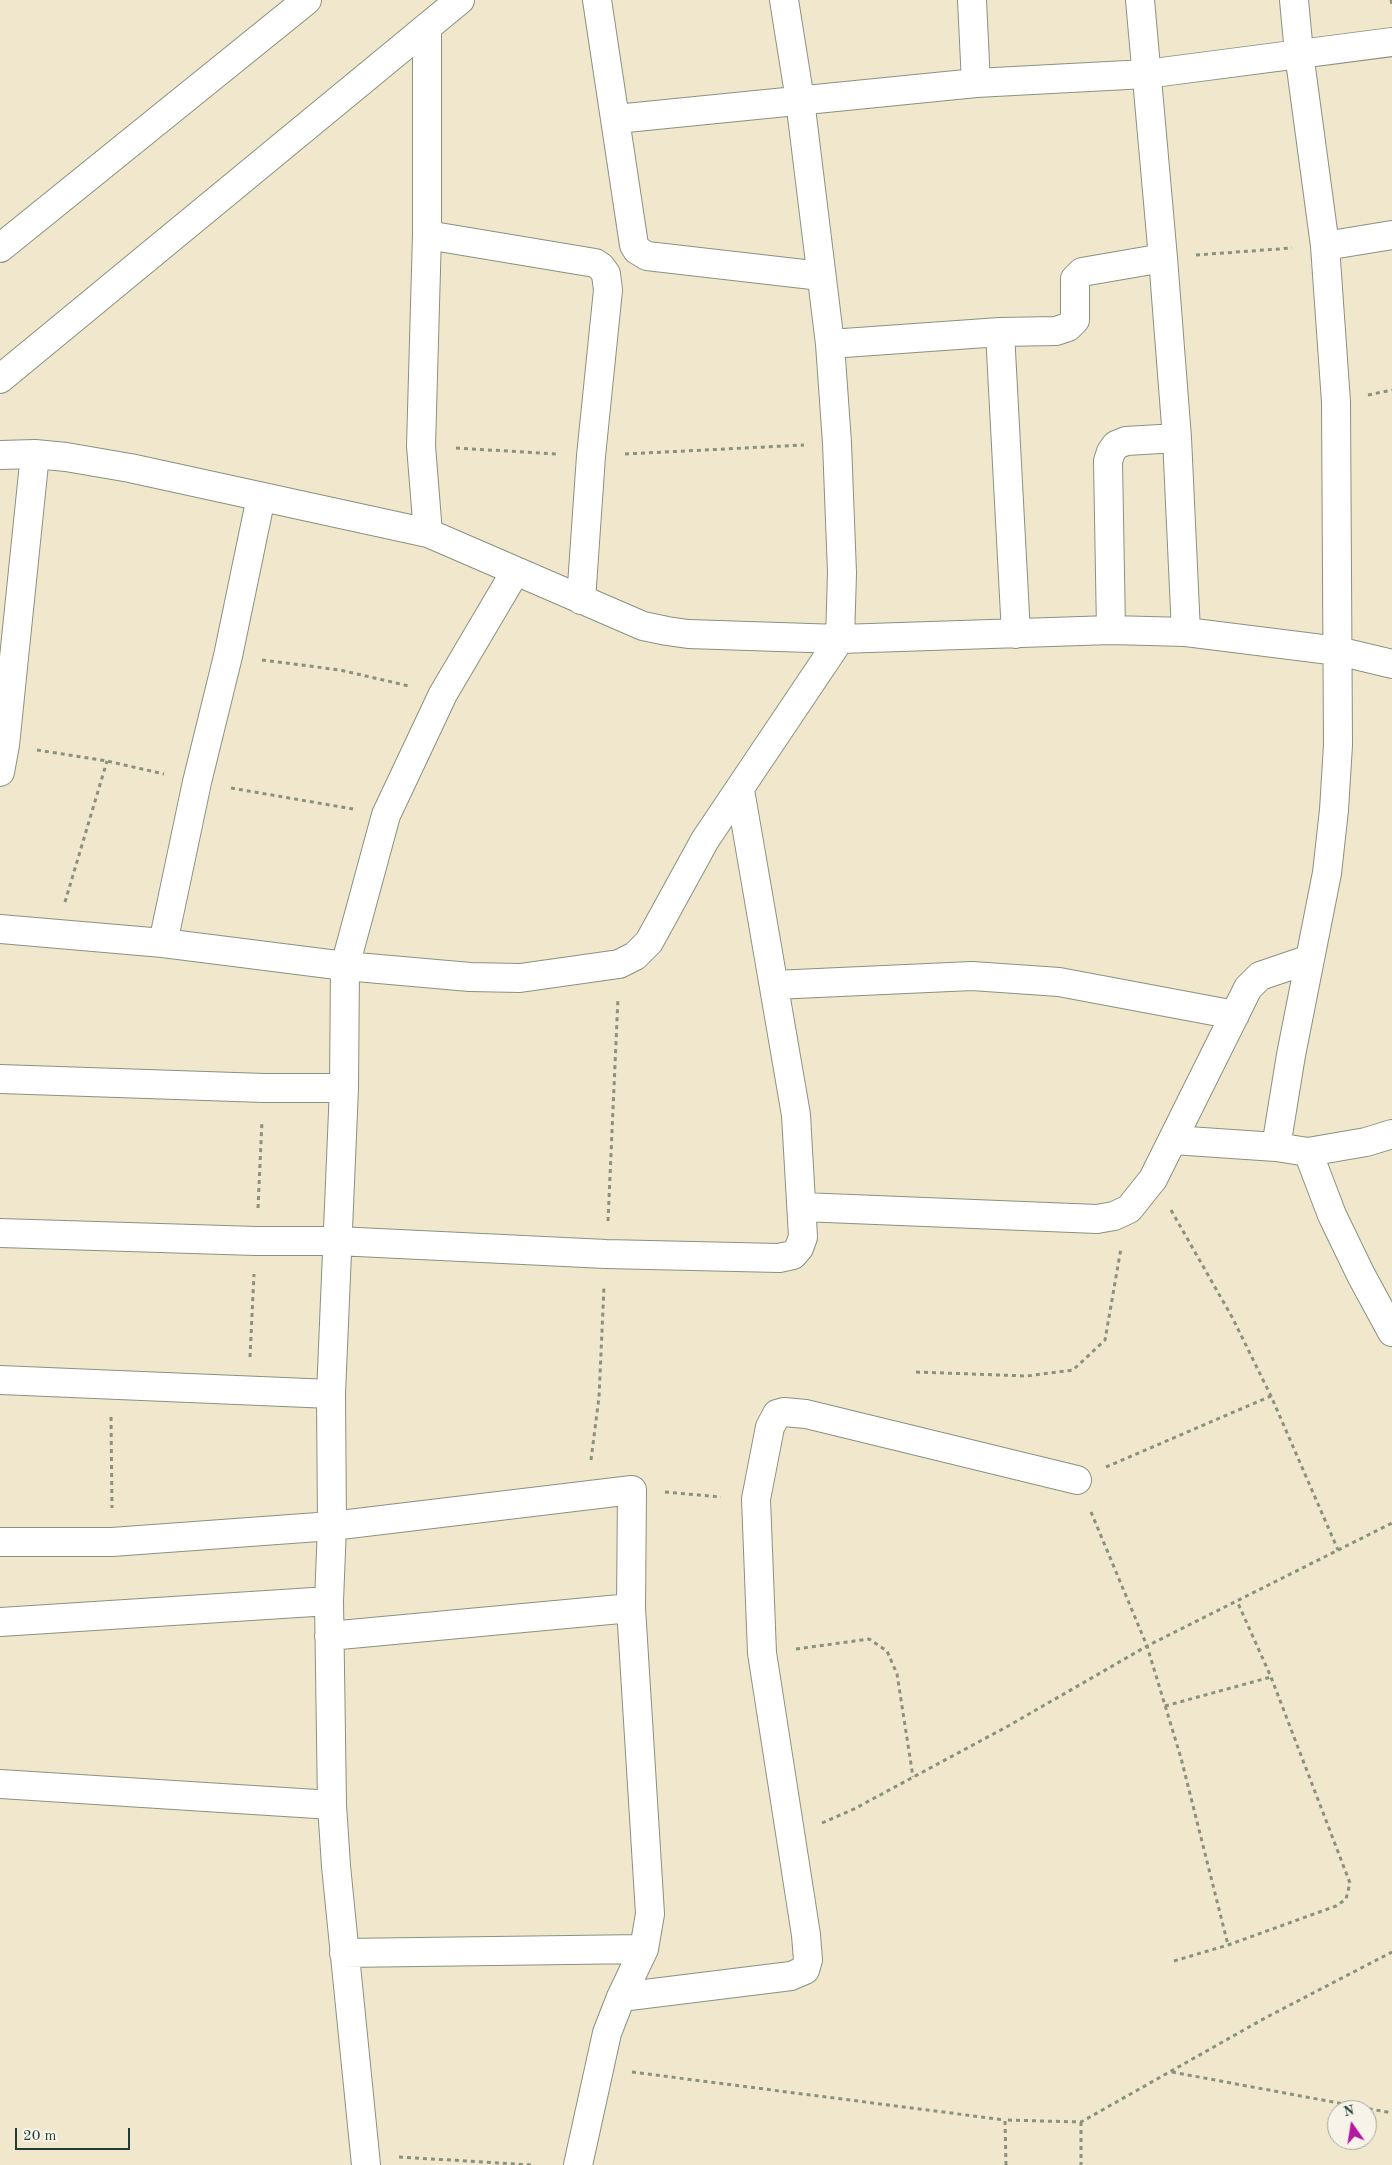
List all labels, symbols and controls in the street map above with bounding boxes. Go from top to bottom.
north arrow [1327,2100,1377,2150]
text: N [1342,2103,1356,2119]
scale bar [18,2118,132,2150]
text: 20 m [23,2129,57,2144]

